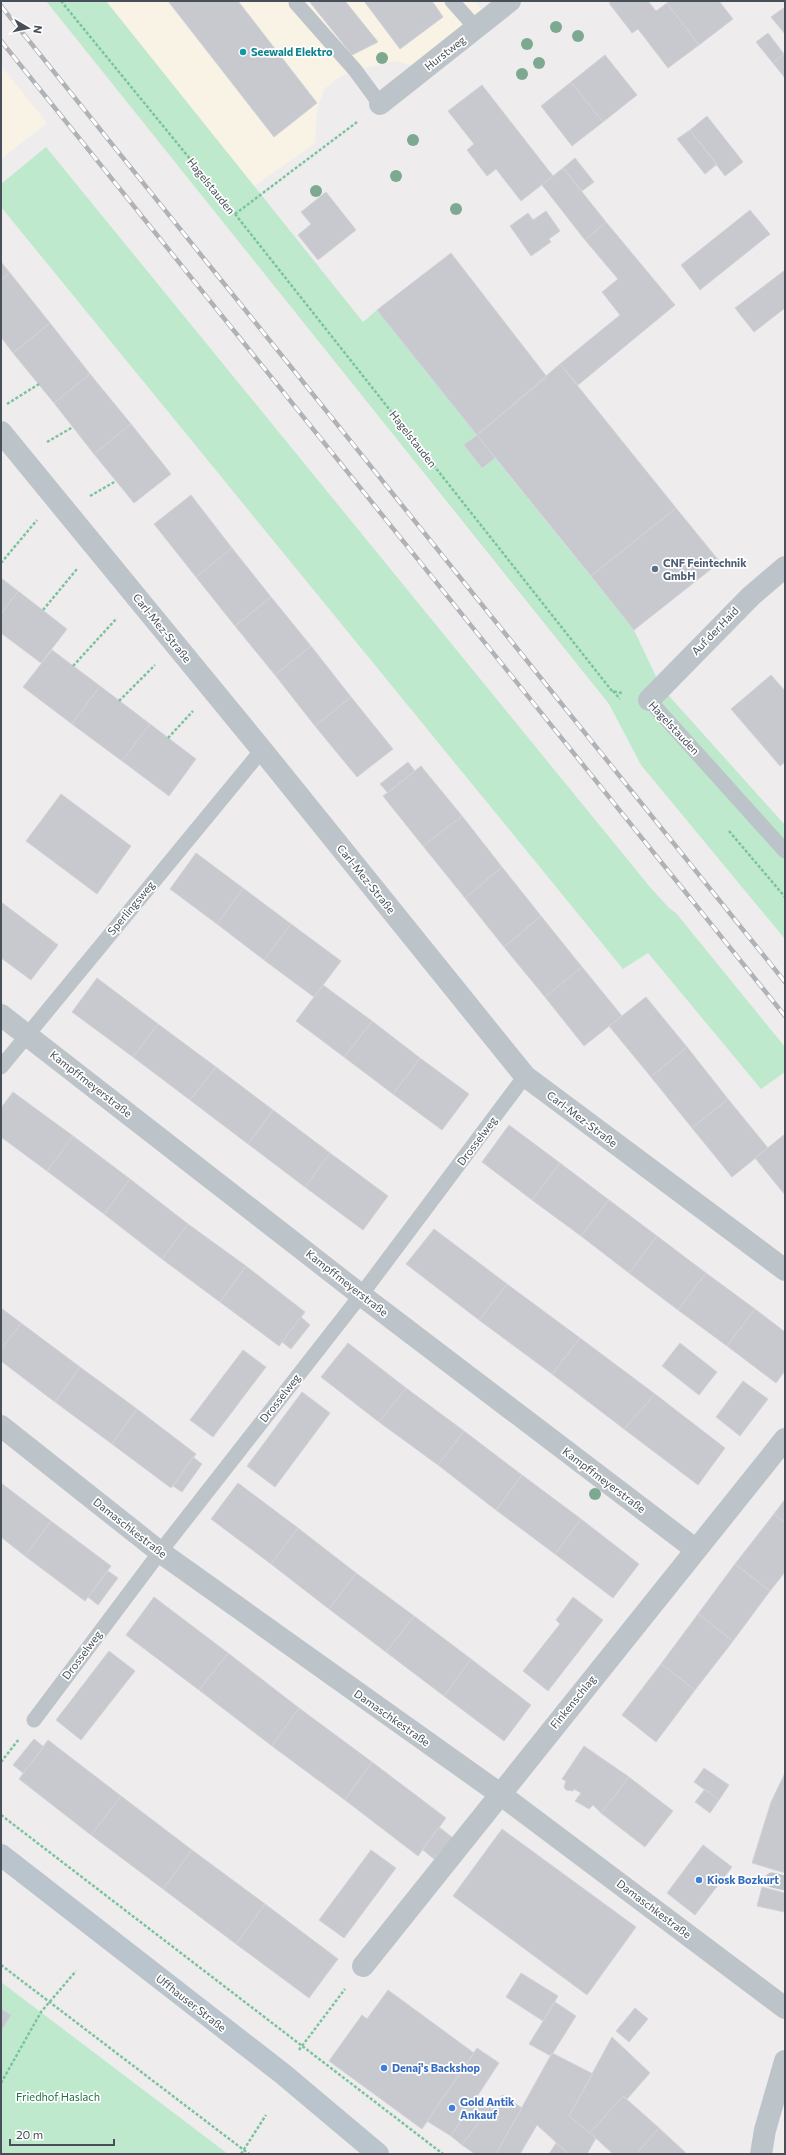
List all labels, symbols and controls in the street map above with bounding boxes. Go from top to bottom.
north arrow [8,8,48,48]
text: N [31,25,45,35]
street label: Hurstweg [422,33,468,73]
place label: Seewald Elektro [251,45,333,58]
marker: Seewald Elektro [238,47,248,57]
street label: Hagelstauden [185,155,238,216]
street label: Hagelstauden [387,408,440,470]
place label: CNF Feintechnik GmbH [663,556,747,582]
marker: CNF Feintechnik GmbH [650,564,660,574]
street label: Carl-Mez-Straße [131,591,194,665]
street label: Auf der Haid [688,604,741,657]
street label: Hagelstauden [646,698,702,757]
street label: Carl-Mez-Straße [335,842,398,916]
street label: Sperlingsweg [104,878,157,937]
street label: Kampffmeyerstraße [48,1048,135,1120]
street label: Carl-Mez-Straße [544,1088,620,1149]
street label: Drosselweg [454,1114,499,1168]
street label: Kampffmeyerstraße [304,1247,391,1319]
street label: Drosselweg [257,1371,303,1424]
street label: Kampffmeyerstraße [560,1444,648,1515]
street label: Damaschkestraße [91,1495,170,1560]
street label: Drosselweg [59,1628,104,1682]
street label: Finkenschlag [547,1672,598,1731]
street label: Damaschkestraße [352,1687,433,1749]
place label: Kiosk Bozkurt [707,1873,779,1886]
marker: Kiosk Bozkurt [694,1875,704,1885]
street label: Damaschkestraße [615,1876,694,1941]
street label: Uffhauser Straße [154,1971,229,2034]
place label: Denaj's Backshop [392,2061,481,2074]
marker: Denaj's Backshop [379,2063,389,2073]
park label: Friedhof Haslach [16,2090,100,2103]
place label: Gold Antik Ankauf [460,2095,515,2121]
marker: Gold Antik Ankauf [447,2103,457,2113]
scale bar [10,2121,114,2147]
text: 20 m [16,2127,43,2141]

